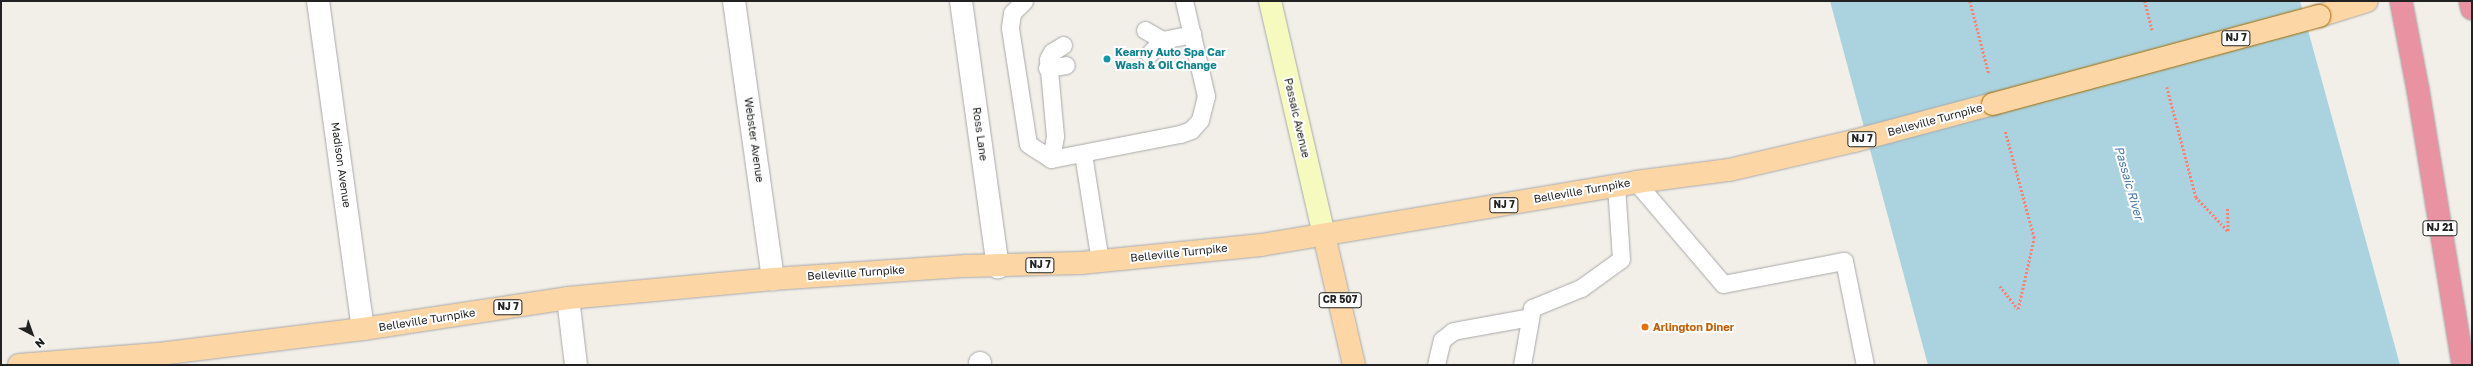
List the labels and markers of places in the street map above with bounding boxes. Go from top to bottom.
place label: Kearny Auto Spa Car Wash & Oil Change [1115,46,1225,72]
marker: Kearny Auto Spa Car Wash & Oil Change [1102,54,1112,64]
place label: Arlington Diner [1653,320,1734,334]
marker: Arlington Diner [1640,322,1650,332]

